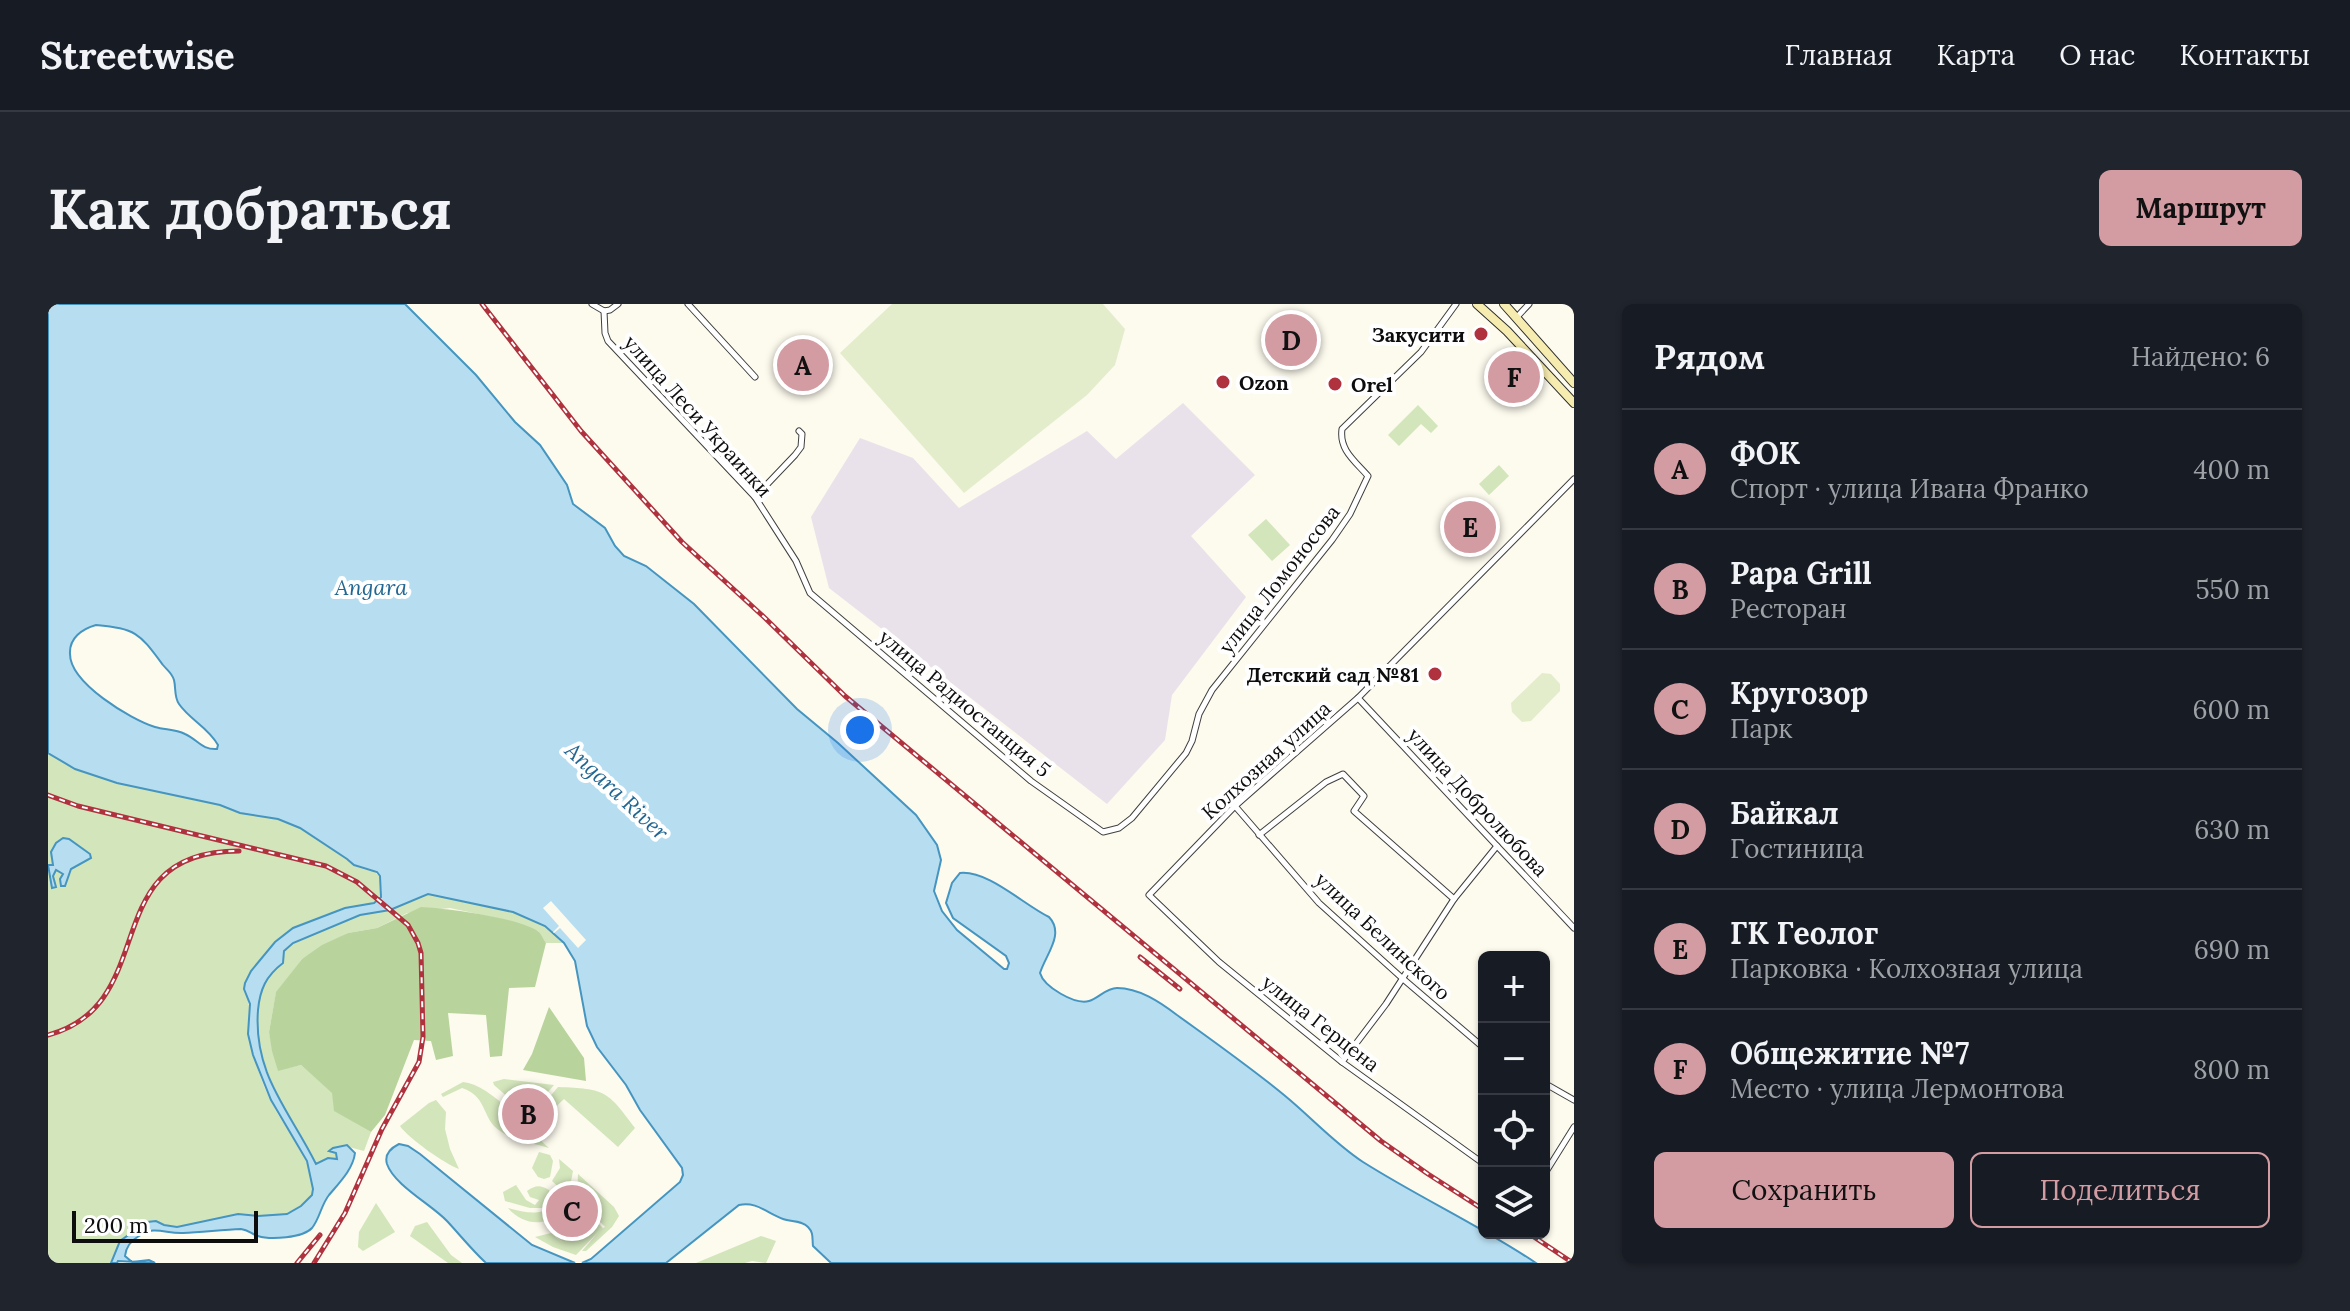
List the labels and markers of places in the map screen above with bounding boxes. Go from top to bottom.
pin: D [1265,310,1317,370]
place label: Закусити [1372,322,1465,347]
marker: Закусити [1472,325,1490,343]
pin: A [777,335,829,395]
pin: F [1488,347,1540,407]
place label: Ozon [1239,370,1289,395]
place label: Orel [1351,372,1393,397]
marker: Ozon [1214,373,1232,391]
marker: Orel [1326,375,1344,393]
pin: E [1444,497,1496,557]
place label: Детский сад №81 [1247,662,1419,687]
marker: Детский сад №81 [1426,665,1444,683]
pin: B [502,1084,554,1144]
pin: C [546,1181,598,1241]

